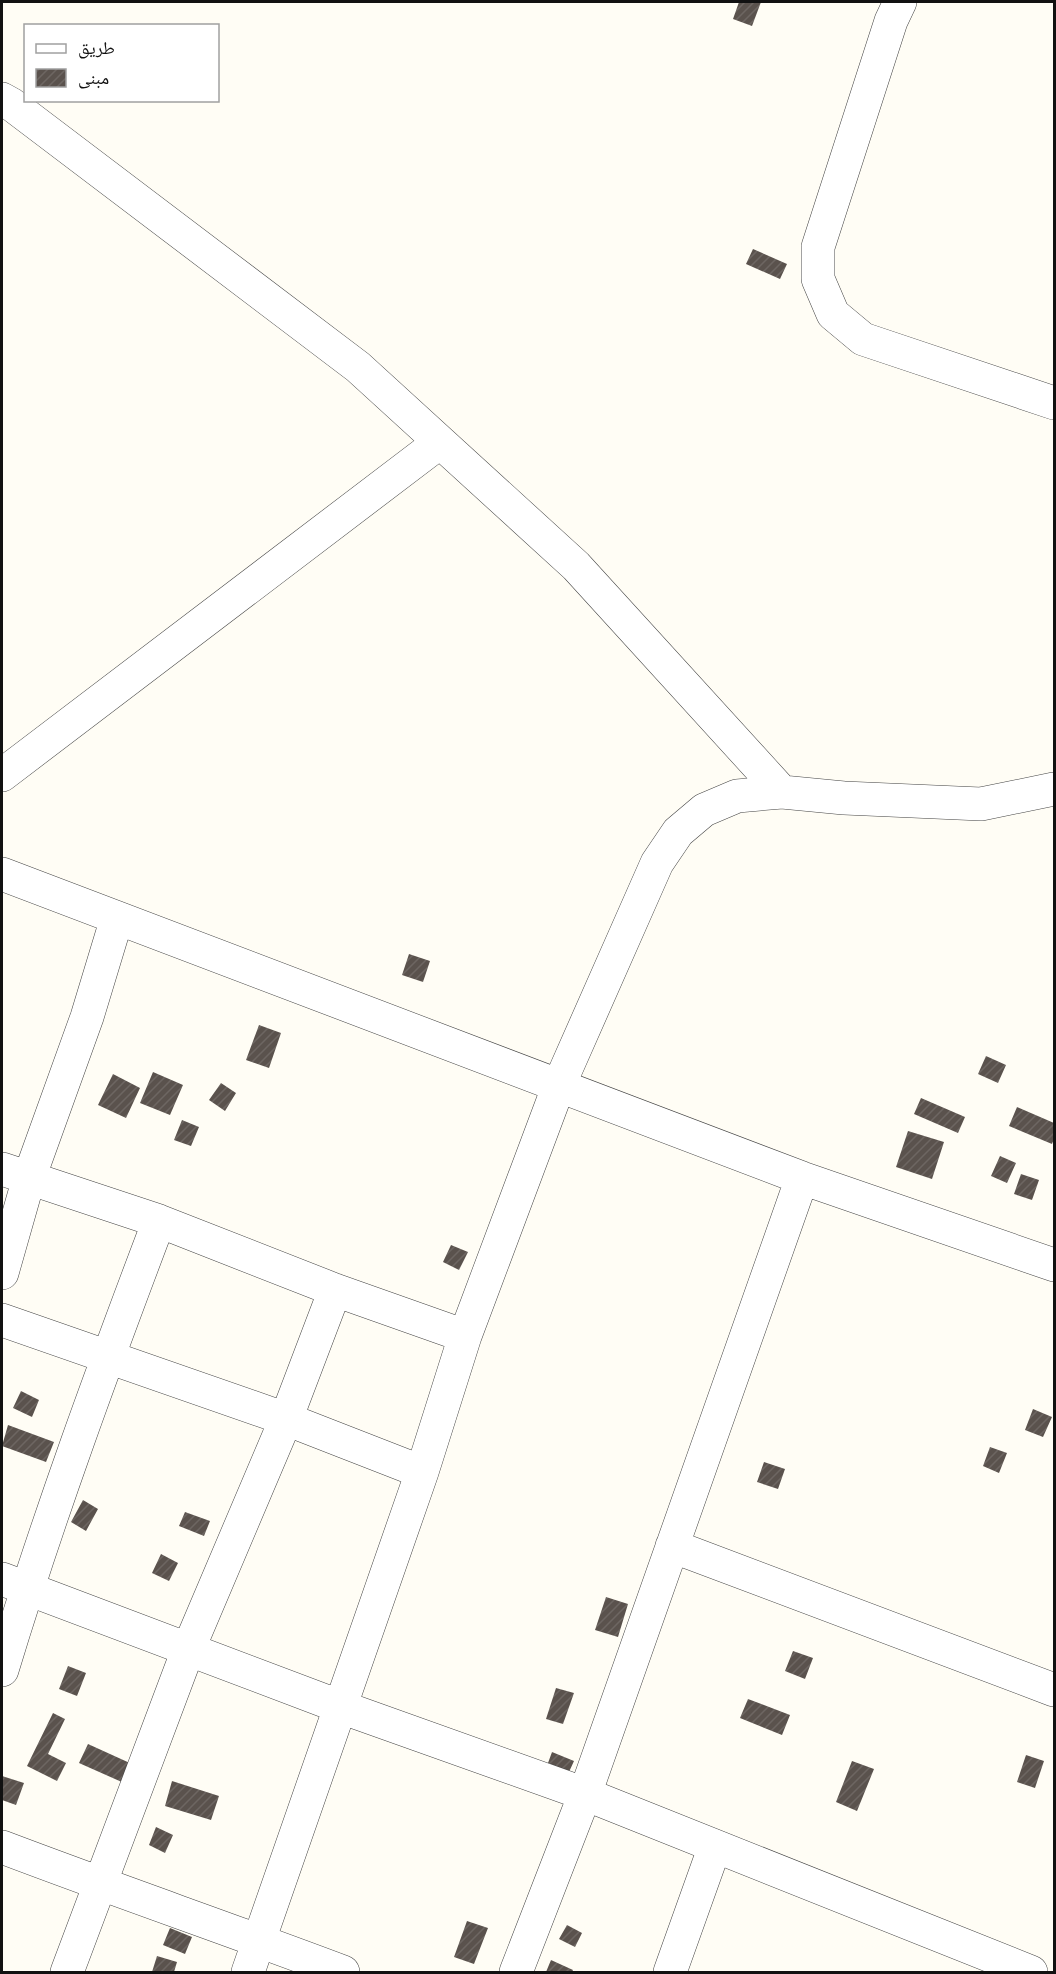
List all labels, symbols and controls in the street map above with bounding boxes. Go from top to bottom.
legend [24,24,219,102]
text: طريق [78,35,115,60]
text: مبنى [78,65,109,90]

